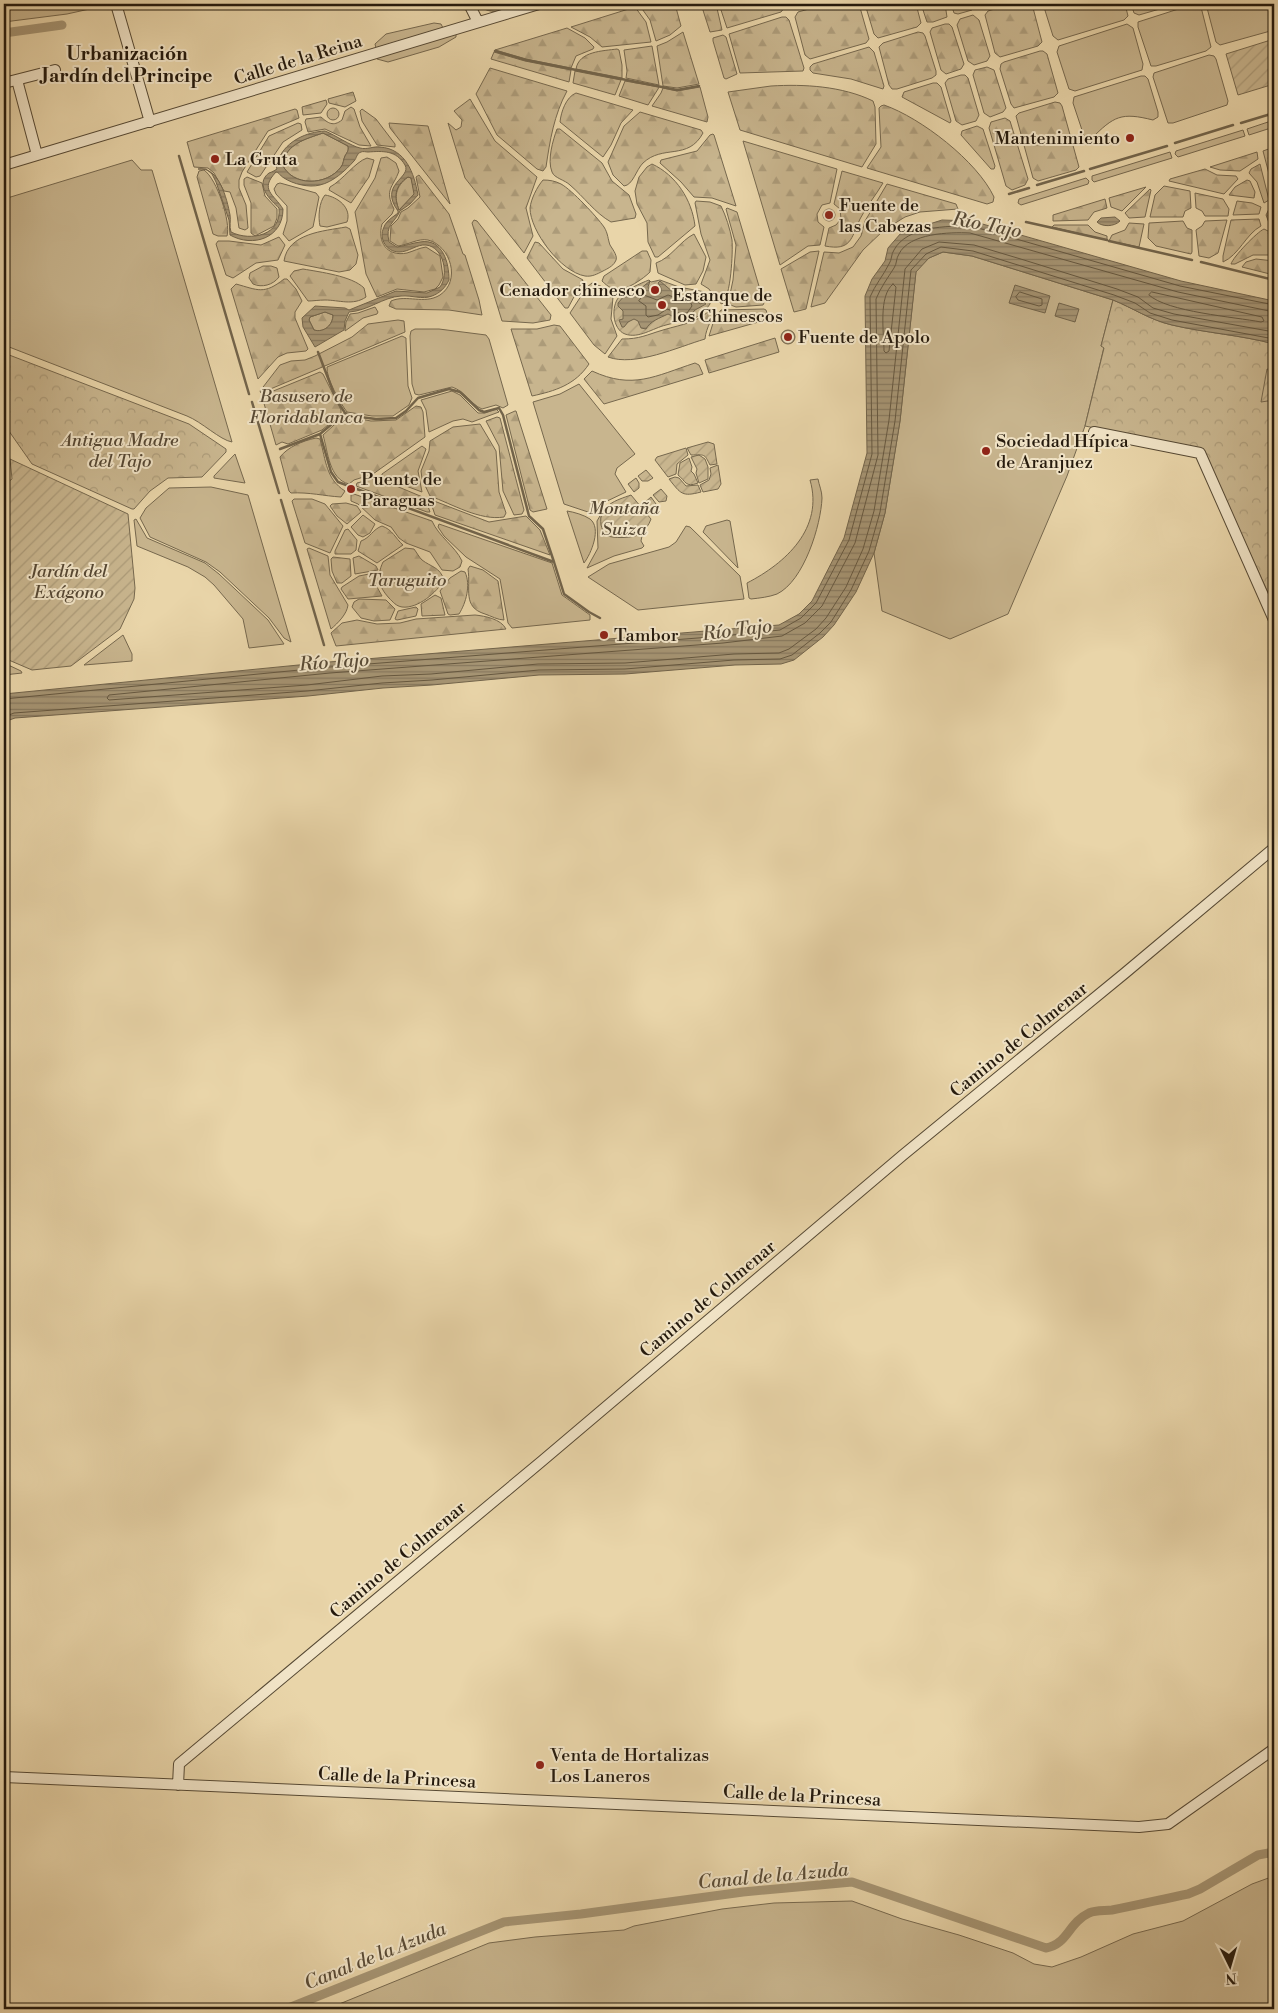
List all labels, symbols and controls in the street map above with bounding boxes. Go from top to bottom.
street label: Calle de la Reina [231,29,366,90]
district label: Urbanización Jardín del Principe [39,42,212,88]
place label: Mantenimiento [994,127,1120,150]
marker: Mantenimiento [1124,132,1136,144]
place label: La Gruta [225,148,298,171]
marker: La Gruta [209,153,221,165]
place label: Fuente de las Cabezas [839,194,932,238]
water label: Río Tajo [949,206,1024,243]
marker: Fuente de las Cabezas [823,209,835,221]
place label: Cenador chinesco [499,279,645,302]
marker: Cenador chinesco [649,284,661,296]
place label: Estanque de los Chinescos [672,284,783,328]
marker: Estanque de los Chinescos [656,299,668,311]
place label: Fuente de Apolo [798,326,930,349]
marker: Fuente de Apolo [782,331,794,343]
park label: Basusero de Floridablanca [249,385,364,429]
park label: Antigua Madre del Tajo [60,429,179,473]
place label: Sociedad Hípica de Aranjuez [996,430,1130,474]
marker: Sociedad Hípica de Aranjuez [980,445,992,457]
place label: Puente de Paraguas [361,468,442,512]
marker: Puente de Paraguas [345,483,357,495]
park label: Montaña Suiza [588,497,661,541]
park label: Jardín del Exágono [28,560,108,604]
park label: Taruguito [368,569,446,592]
water label: Río Tajo [700,614,773,646]
place label: Tambor [614,624,679,647]
marker: Tambor [598,629,610,641]
water label: Río Tajo [297,648,370,676]
street label: Camino de Colmenar [945,977,1093,1103]
street label: Camino de Colmenar [635,1235,781,1363]
street label: Camino de Colmenar [325,1496,471,1624]
place label: Venta de Hortalizas Los Laneros [549,1744,709,1788]
marker: Venta de Hortalizas Los Laneros [534,1759,546,1771]
street label: Calle de la Princesa [317,1762,478,1794]
street label: Calle de la Princesa [722,1780,883,1812]
water label: Canal de la Azuda [697,1857,850,1895]
water label: Canal de la Azuda [300,1916,450,1995]
north arrow [1206,1940,1256,1990]
text: N [1225,1969,1237,1987]

